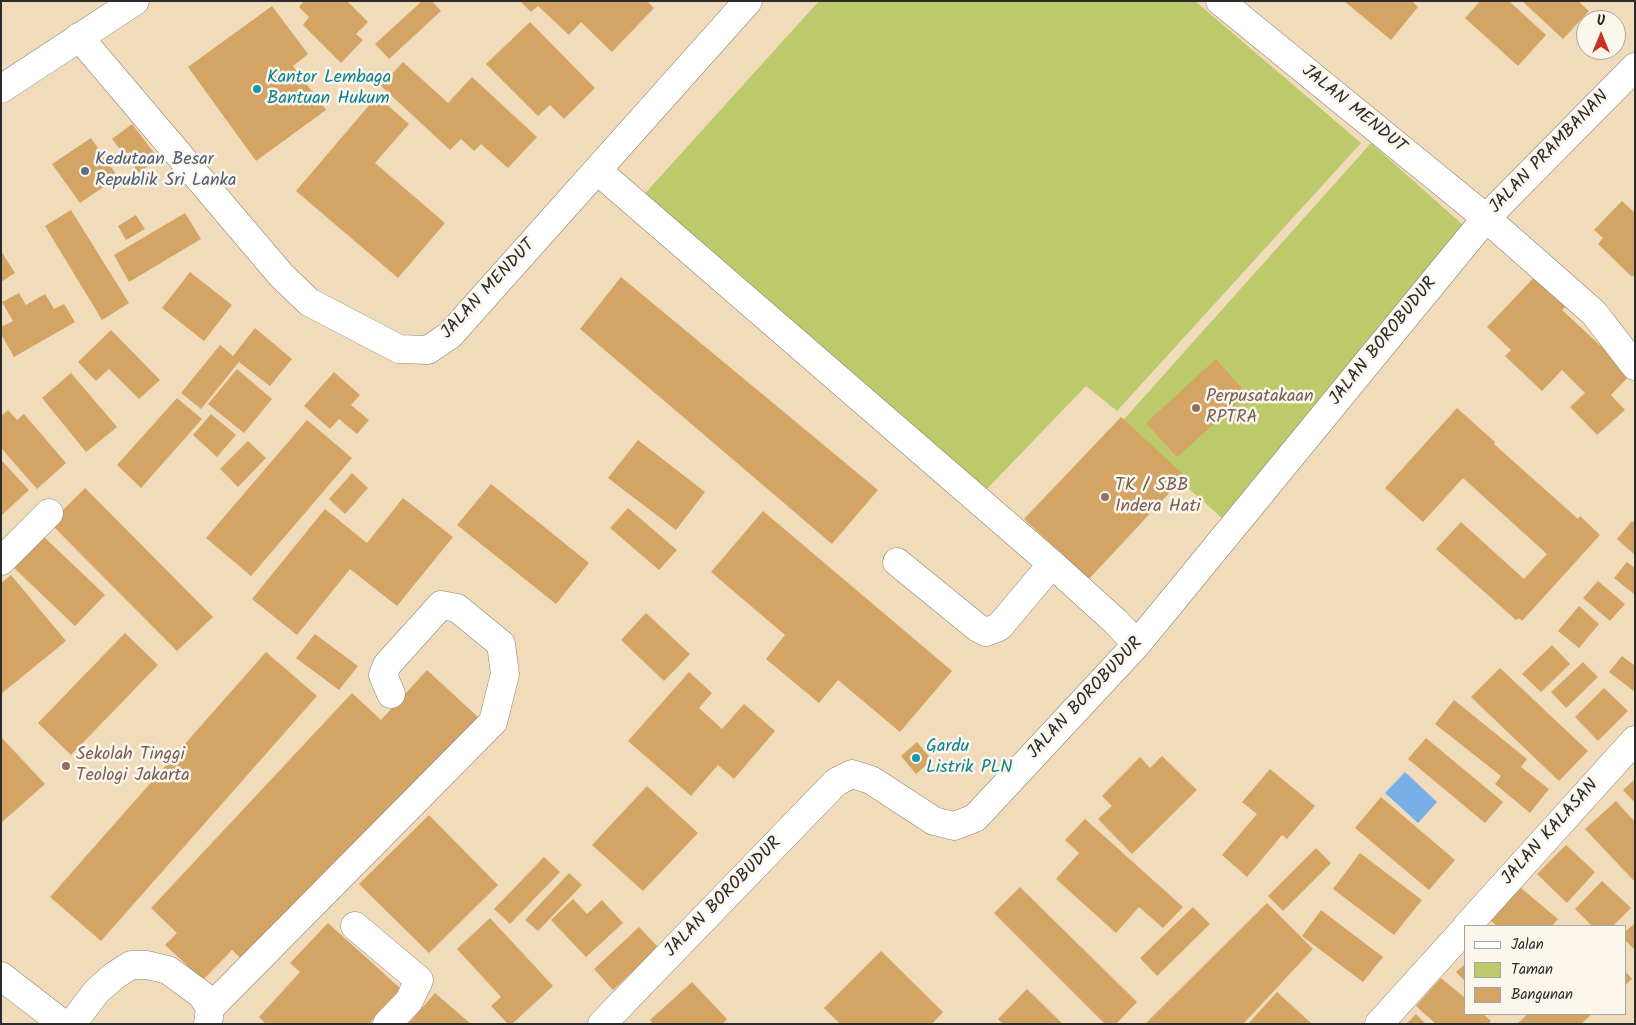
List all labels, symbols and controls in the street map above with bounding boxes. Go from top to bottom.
north arrow [1576,10,1626,60]
text: U [1597,10,1605,32]
street label: JALAN MENDUT [1296,61,1410,159]
place label: Kantor Lembaga Bantuan Hukum [267,68,391,110]
marker: Kantor Lembaga Bantuan Hukum [251,83,263,95]
street label: JALAN PRAMBANAN [1486,87,1614,219]
place label: Kedutaan Besar Republik Sri Lanka [95,150,236,192]
marker: Kedutaan Besar Republik Sri Lanka [79,165,91,177]
street label: JALAN MENDUT [437,236,541,344]
street label: JALAN BOROBUDUR [1326,274,1442,410]
place label: Perpusatakaan RPTRA [1206,387,1314,429]
marker: Perpusatakaan RPTRA [1190,402,1202,414]
place label: TK / SBB Indera Hati [1115,476,1201,518]
marker: TK / SBB Indera Hati [1099,491,1111,503]
street label: JALAN BOROBUDUR [1024,634,1148,764]
place label: Gardu Listrik PLN [926,737,1012,780]
place label: Sekolah Tinggi Teologi Jakarta [76,745,190,788]
marker: Gardu Listrik PLN [910,752,922,764]
marker: Sekolah Tinggi Teologi Jakarta [60,760,72,772]
street label: JALAN KALASAN [1498,776,1604,890]
street label: JALAN BOROBUDUR [661,833,787,963]
legend [1464,925,1626,1015]
text: Jalan [1511,933,1544,957]
text: Taman [1511,958,1553,982]
text: Bangunan [1511,983,1573,1007]

